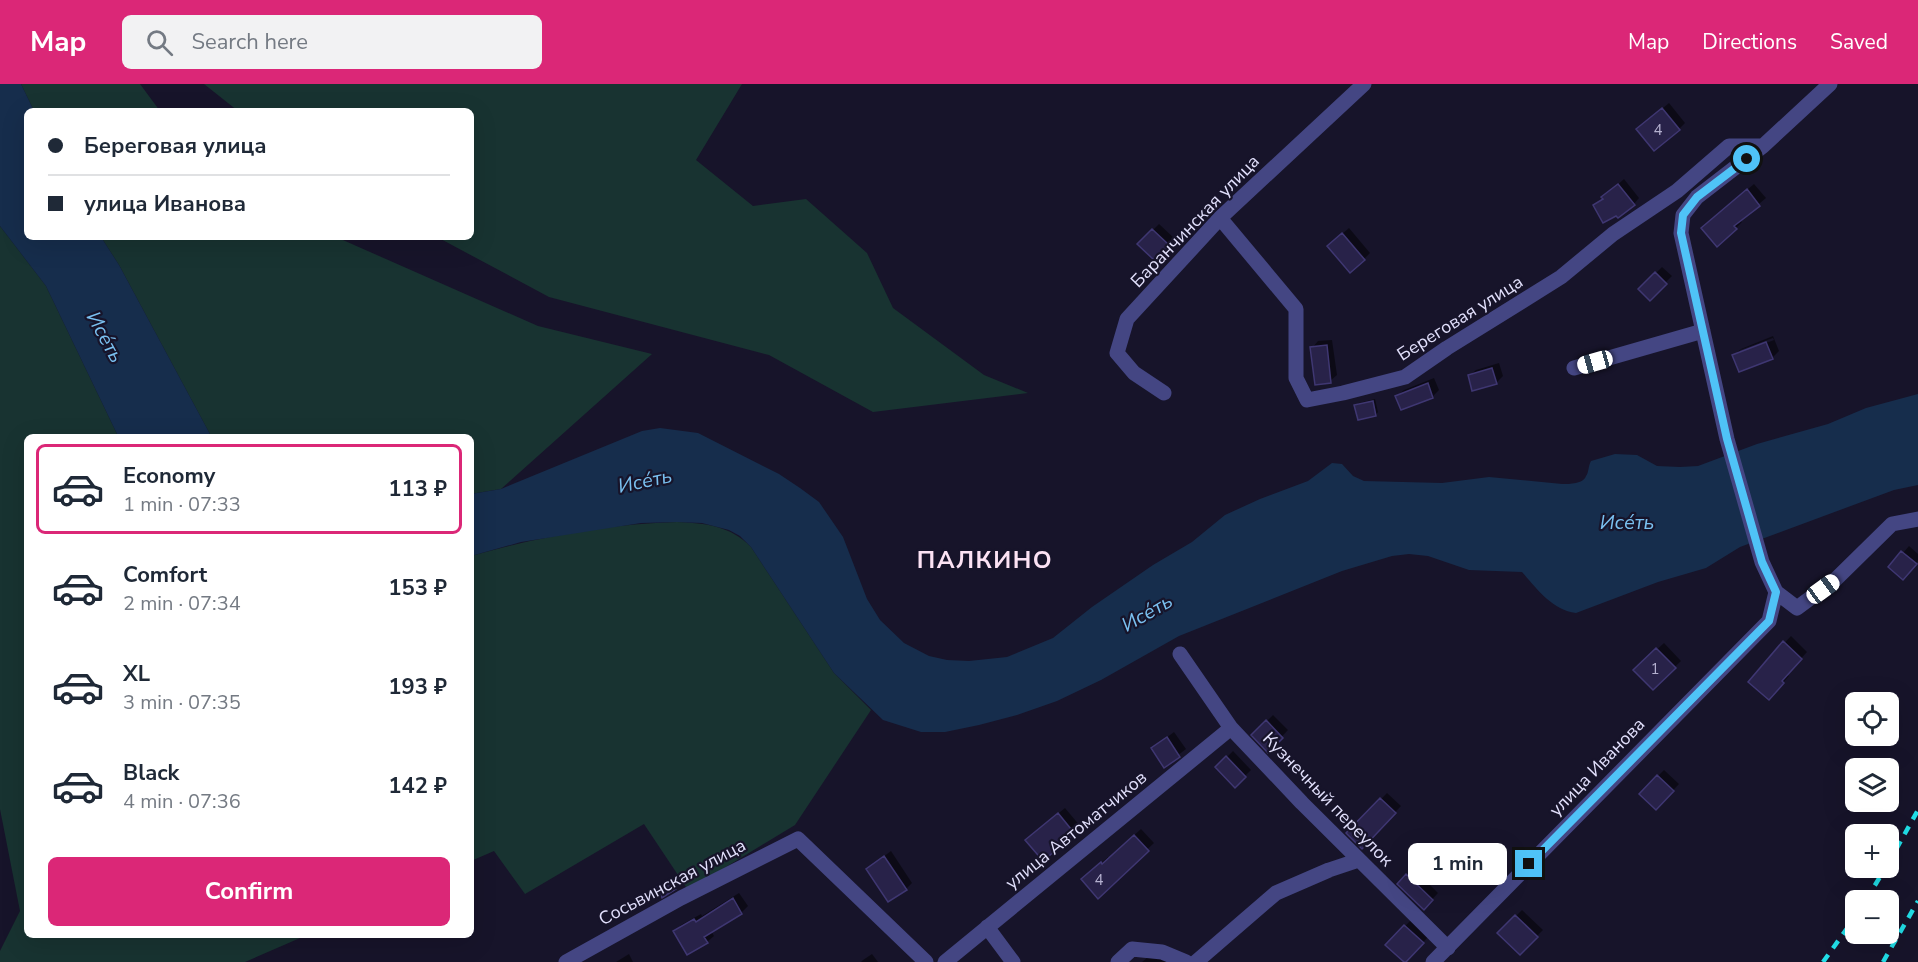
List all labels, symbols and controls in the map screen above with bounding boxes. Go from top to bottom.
search box [122,15,542,69]
text: Map [30,23,86,61]
icon: search [143,26,176,59]
text: Search here [191,27,308,57]
text: Map [1628,28,1669,56]
text: Directions [1702,28,1797,56]
text: Saved [1830,28,1888,56]
house number: 4 [1653,120,1663,140]
text: Береговая улица [84,131,267,161]
route start [1733,145,1760,172]
street label: Баранчинская улица [1125,149,1265,293]
text: улица Иванова [84,189,246,219]
street label: Береговая улица [1393,270,1527,366]
water label: Исе́ть [80,307,130,367]
car [1575,348,1615,376]
text: Economy [123,461,215,491]
icon: car [51,462,105,516]
water label: Исе́ть [615,462,675,500]
text: 113 ₽ [388,474,447,504]
text: 1 min · 07:33 [123,491,241,518]
water label: Исе́ть [1600,509,1654,536]
district label: ПАЛКИНО [917,544,1053,576]
text: Comfort [123,560,207,590]
icon: car [51,561,105,615]
car [1803,571,1843,607]
text: 153 ₽ [388,573,447,603]
water label: Исе́ть [1117,588,1177,638]
text: 2 min · 07:34 [123,590,241,617]
text: XL [123,659,150,689]
house number: 1 [1650,659,1660,679]
icon: car [51,660,105,714]
text: 193 ₽ [388,672,447,702]
text: 3 min · 07:35 [123,689,241,716]
map controls [1845,692,1899,944]
button: locate [1845,692,1899,746]
street label: улица Иванова [1544,713,1650,821]
street label: Кузнечный переулок [1258,727,1399,872]
text: Black [123,758,179,788]
button: layers [1845,758,1899,812]
icon: car [51,759,105,813]
street label: улица Автоматчиков [1000,765,1152,895]
text: 142 ₽ [388,771,447,801]
text: 4 min · 07:36 [123,788,241,815]
button: + [1845,824,1899,878]
street label: Сосьвинская улица [594,833,750,931]
callout: 1 min [1409,843,1508,885]
text: 1 min [1432,850,1483,877]
route end [1515,850,1542,877]
button: Confirm [48,857,450,926]
house number: 4 [1094,870,1104,890]
button: − [1845,890,1899,944]

